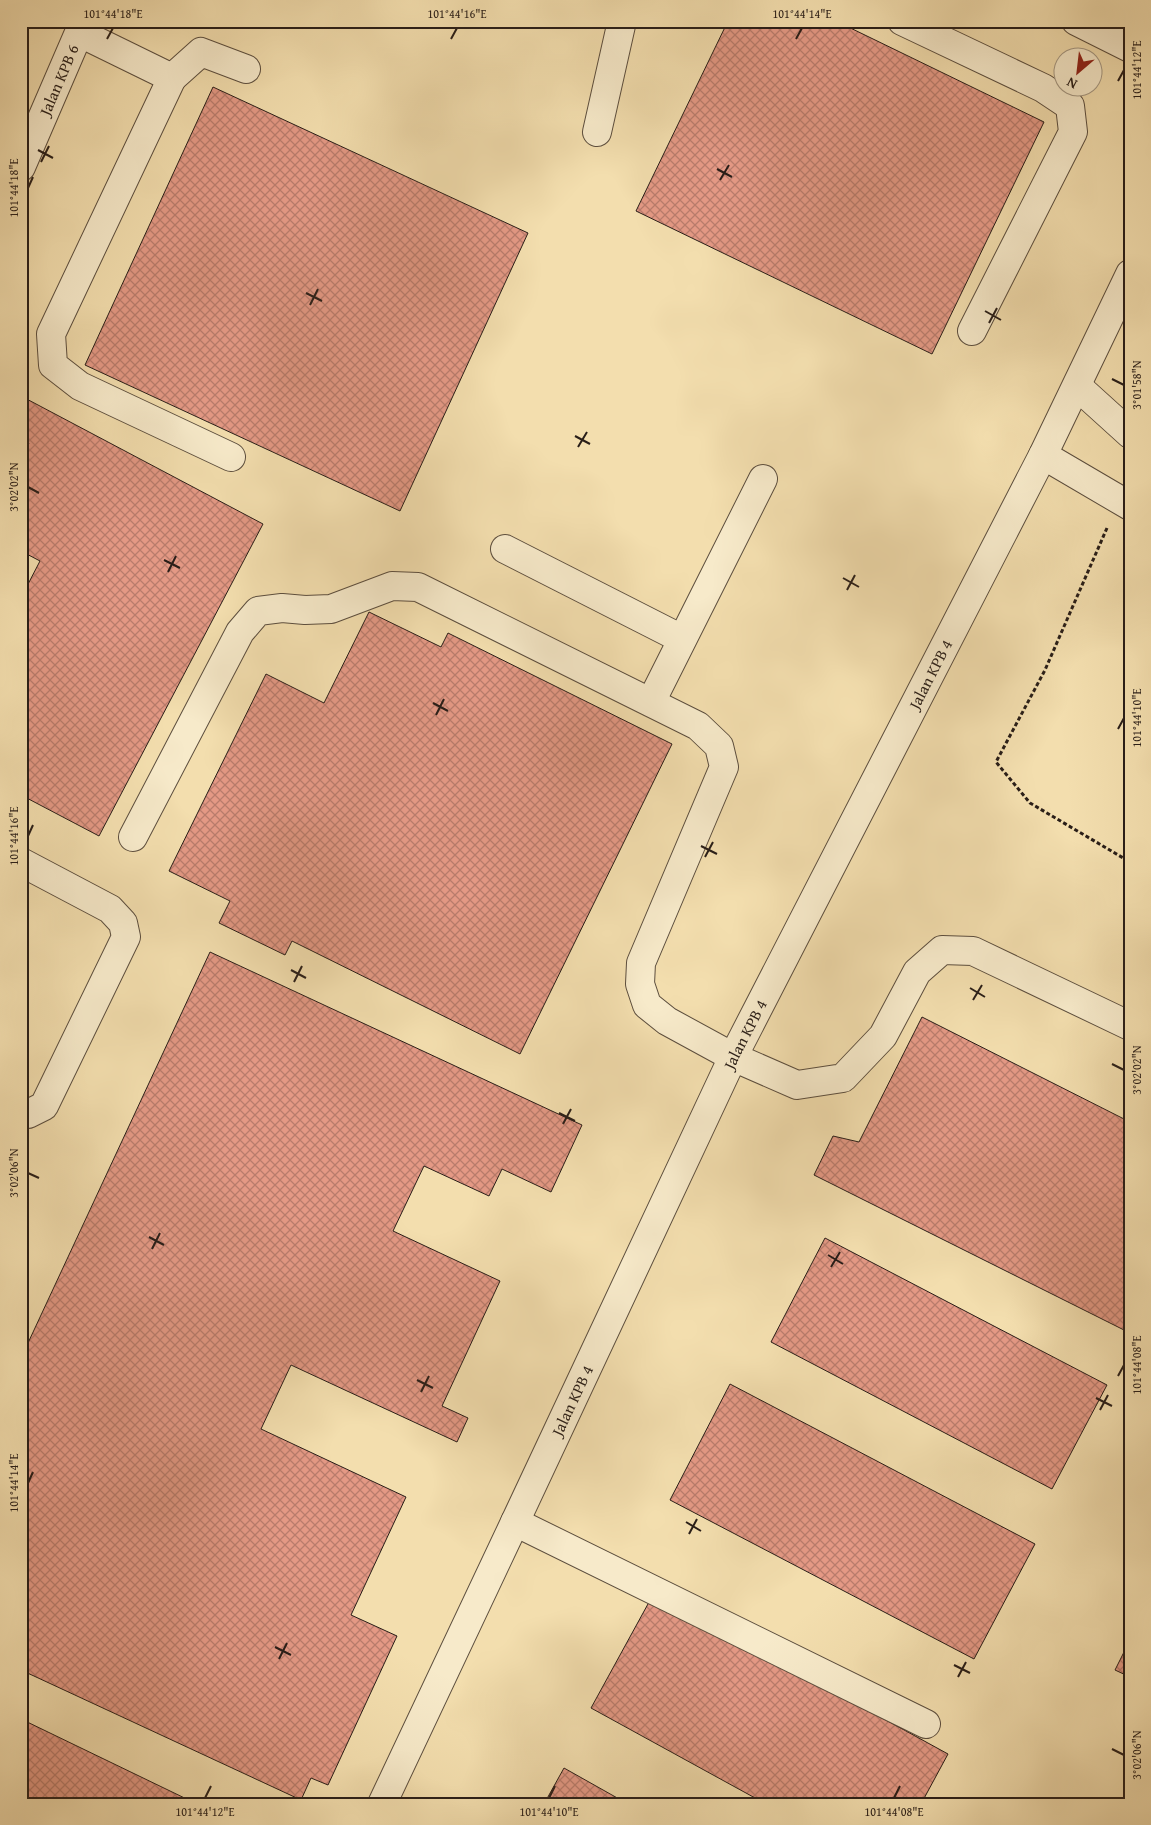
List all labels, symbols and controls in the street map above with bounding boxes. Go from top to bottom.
text: 101°44'18"E [83,5,143,22]
text: 101°44'16"E [427,5,487,22]
text: 101°44'14"E [772,5,832,22]
street label: Jalan KPB 6 [32,40,85,121]
text: 101°44'12"E [1128,40,1145,100]
north arrow [1054,48,1104,98]
text: N [1063,72,1081,95]
text: 101°44'18"E [5,158,22,218]
text: 3°01'58"N [1128,360,1145,410]
text: 3°02'02"N [5,462,22,512]
street label: Jalan KPB 4 [901,635,958,715]
text: 101°44'10"E [1128,688,1145,748]
text: 101°44'16"E [5,806,22,866]
street label: Jalan KPB 4 [716,995,773,1075]
text: 3°02'02"N [1128,1045,1145,1095]
text: 3°02'06"N [5,1148,22,1198]
text: 101°44'08"E [1128,1335,1145,1395]
street label: Jalan KPB 4 [544,1361,599,1442]
text: 101°44'14"E [5,1453,22,1513]
text: 3°02'06"N [1128,1730,1145,1780]
text: 101°44'12"E [175,1803,235,1820]
text: 101°44'10"E [519,1803,579,1820]
text: 101°44'08"E [864,1803,924,1820]

